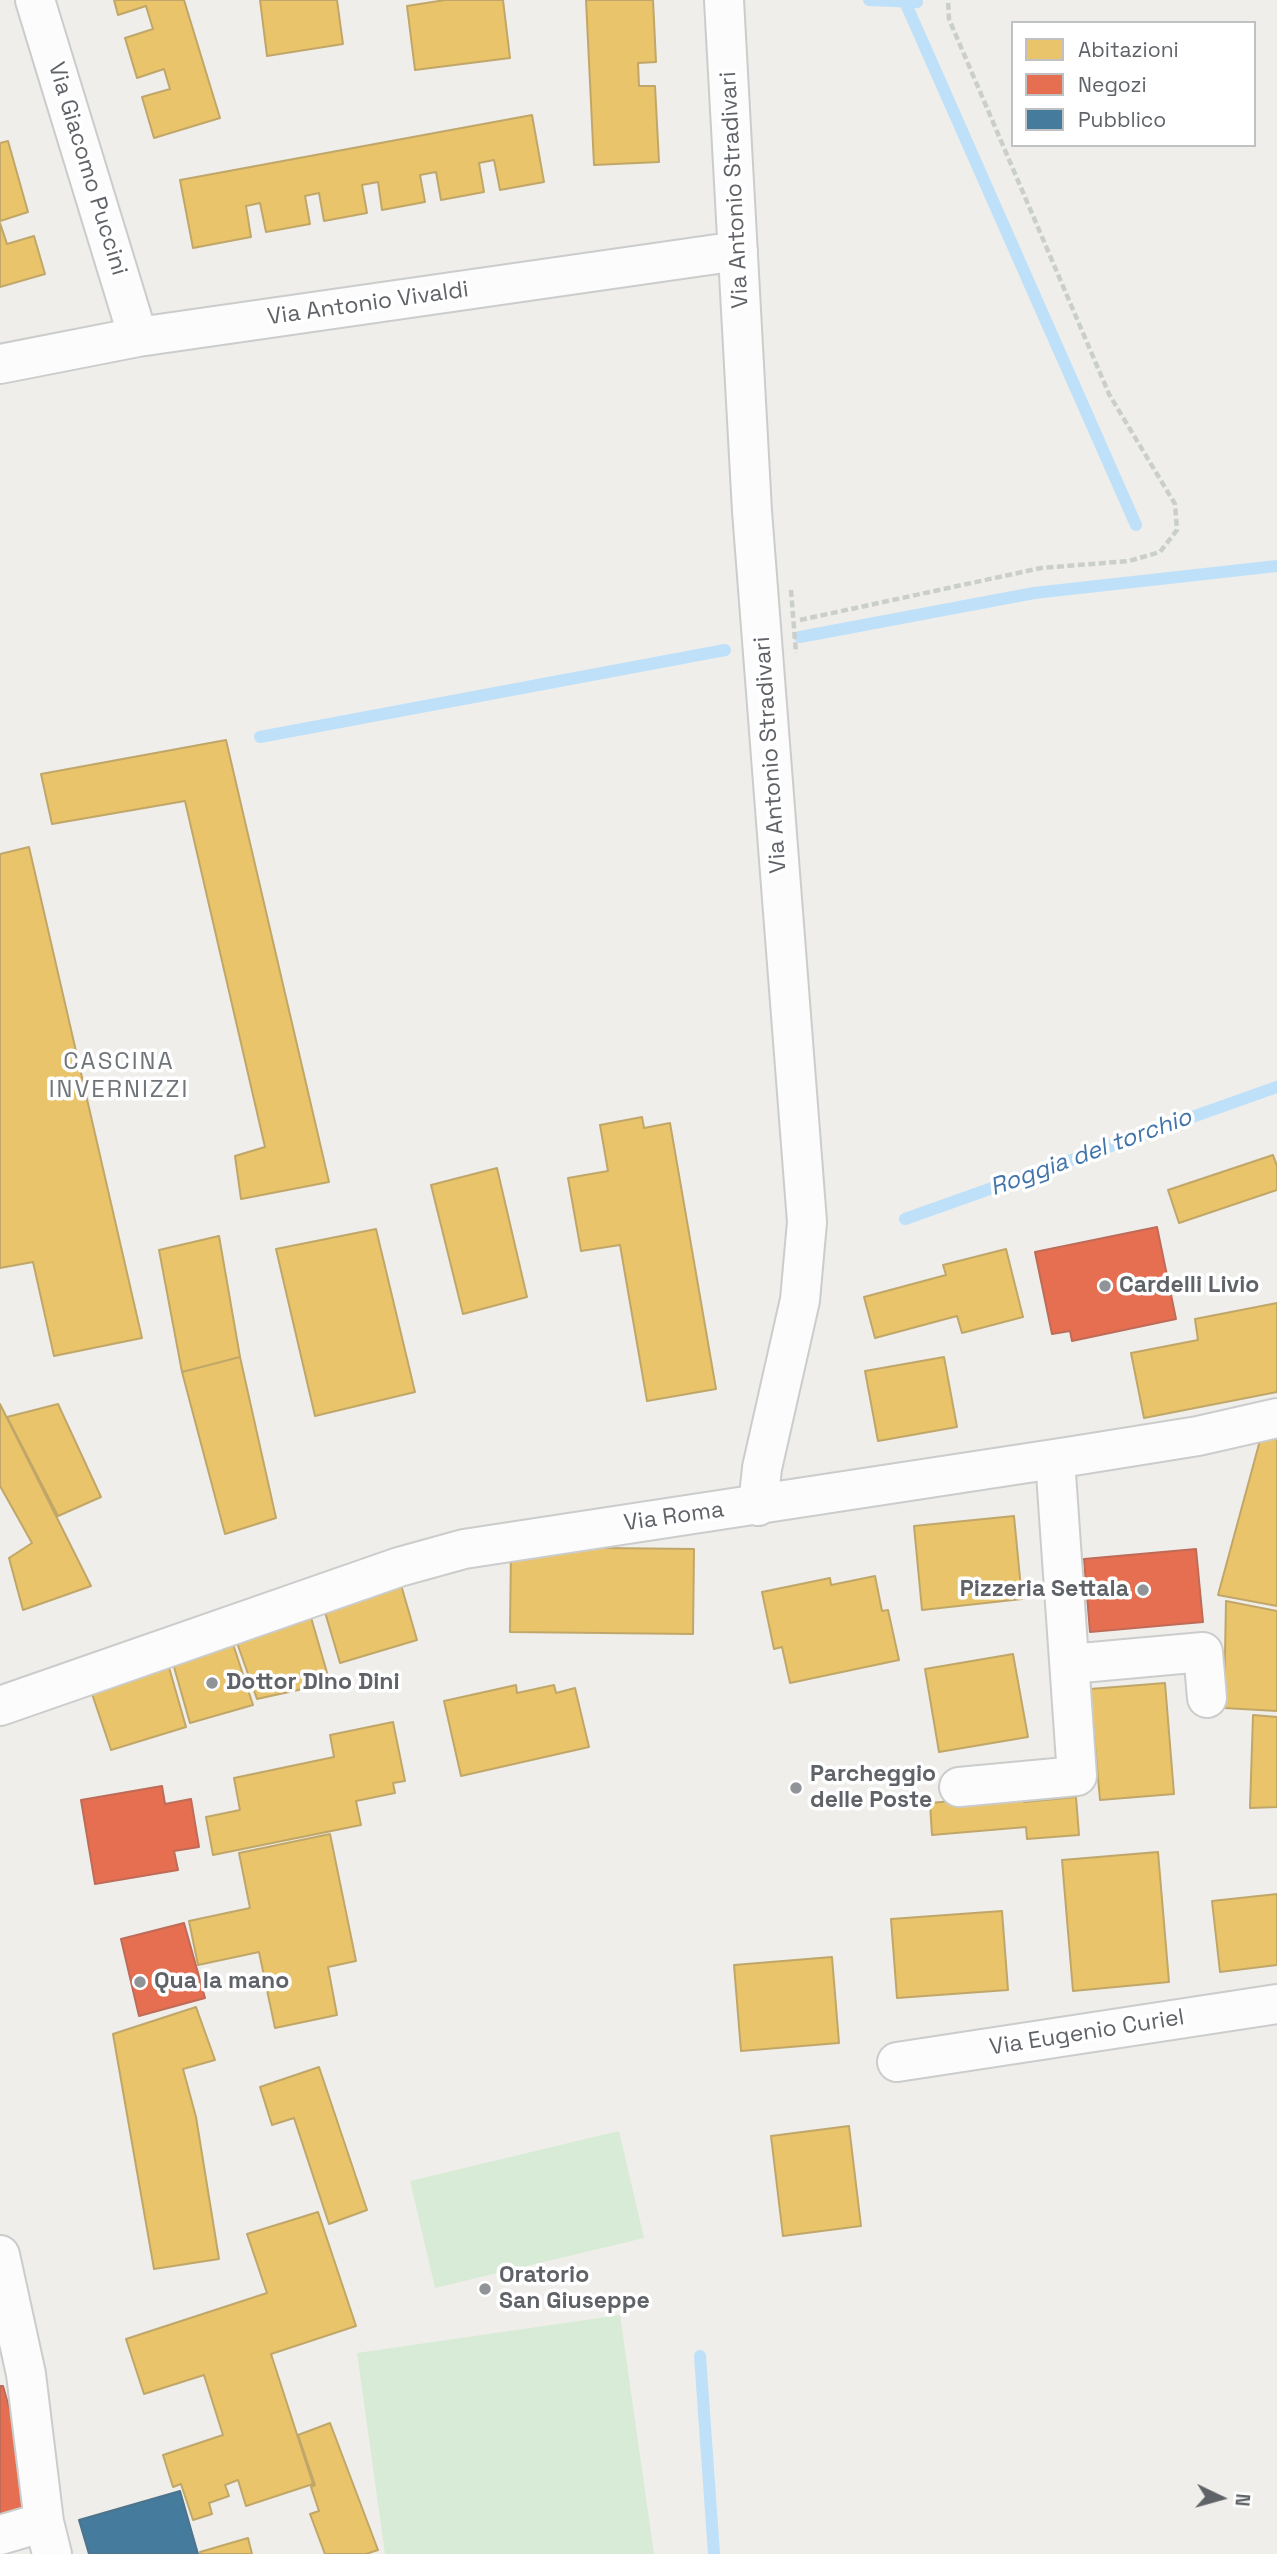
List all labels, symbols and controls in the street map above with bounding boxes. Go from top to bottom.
legend [1011,21,1256,147]
text: Abitazioni [1078,36,1179,63]
street label: Via Giacomo Puccini [41,59,133,279]
street label: Via Antonio Stradivari [715,71,755,309]
text: Negozi [1078,71,1147,98]
text: Pubblico [1078,106,1166,133]
street label: Via Antonio Vivaldi [266,276,470,332]
street label: Via Antonio Stradivari [749,636,793,874]
district label: CASCINA INVERNIZZI [50,1048,188,1104]
water label: Roggia del torchio [986,1103,1196,1203]
place label: Cardelli Livio [1119,1272,1259,1300]
marker: Cardelli Livio [1097,1278,1113,1294]
street label: Via Roma [622,1496,726,1538]
place label: Pizzeria Settala [960,1576,1129,1604]
marker: Pizzeria Settala [1135,1582,1151,1598]
place label: Dottor DIno Dini [226,1669,400,1697]
marker: Dottor DIno Dini [204,1675,220,1691]
place label: Parcheggio delle Poste [810,1761,936,1815]
marker: Parcheggio delle Poste [788,1780,804,1796]
place label: Qua la mano [154,1968,289,1996]
marker: Qua la mano [132,1974,148,1990]
street label: Via Eugenio Curiel [988,2004,1186,2062]
place label: Oratorio San Giuseppe [499,2262,650,2316]
marker: Oratorio San Giuseppe [477,2281,493,2297]
north arrow [1186,2463,1256,2533]
text: N [1229,2492,1255,2507]

